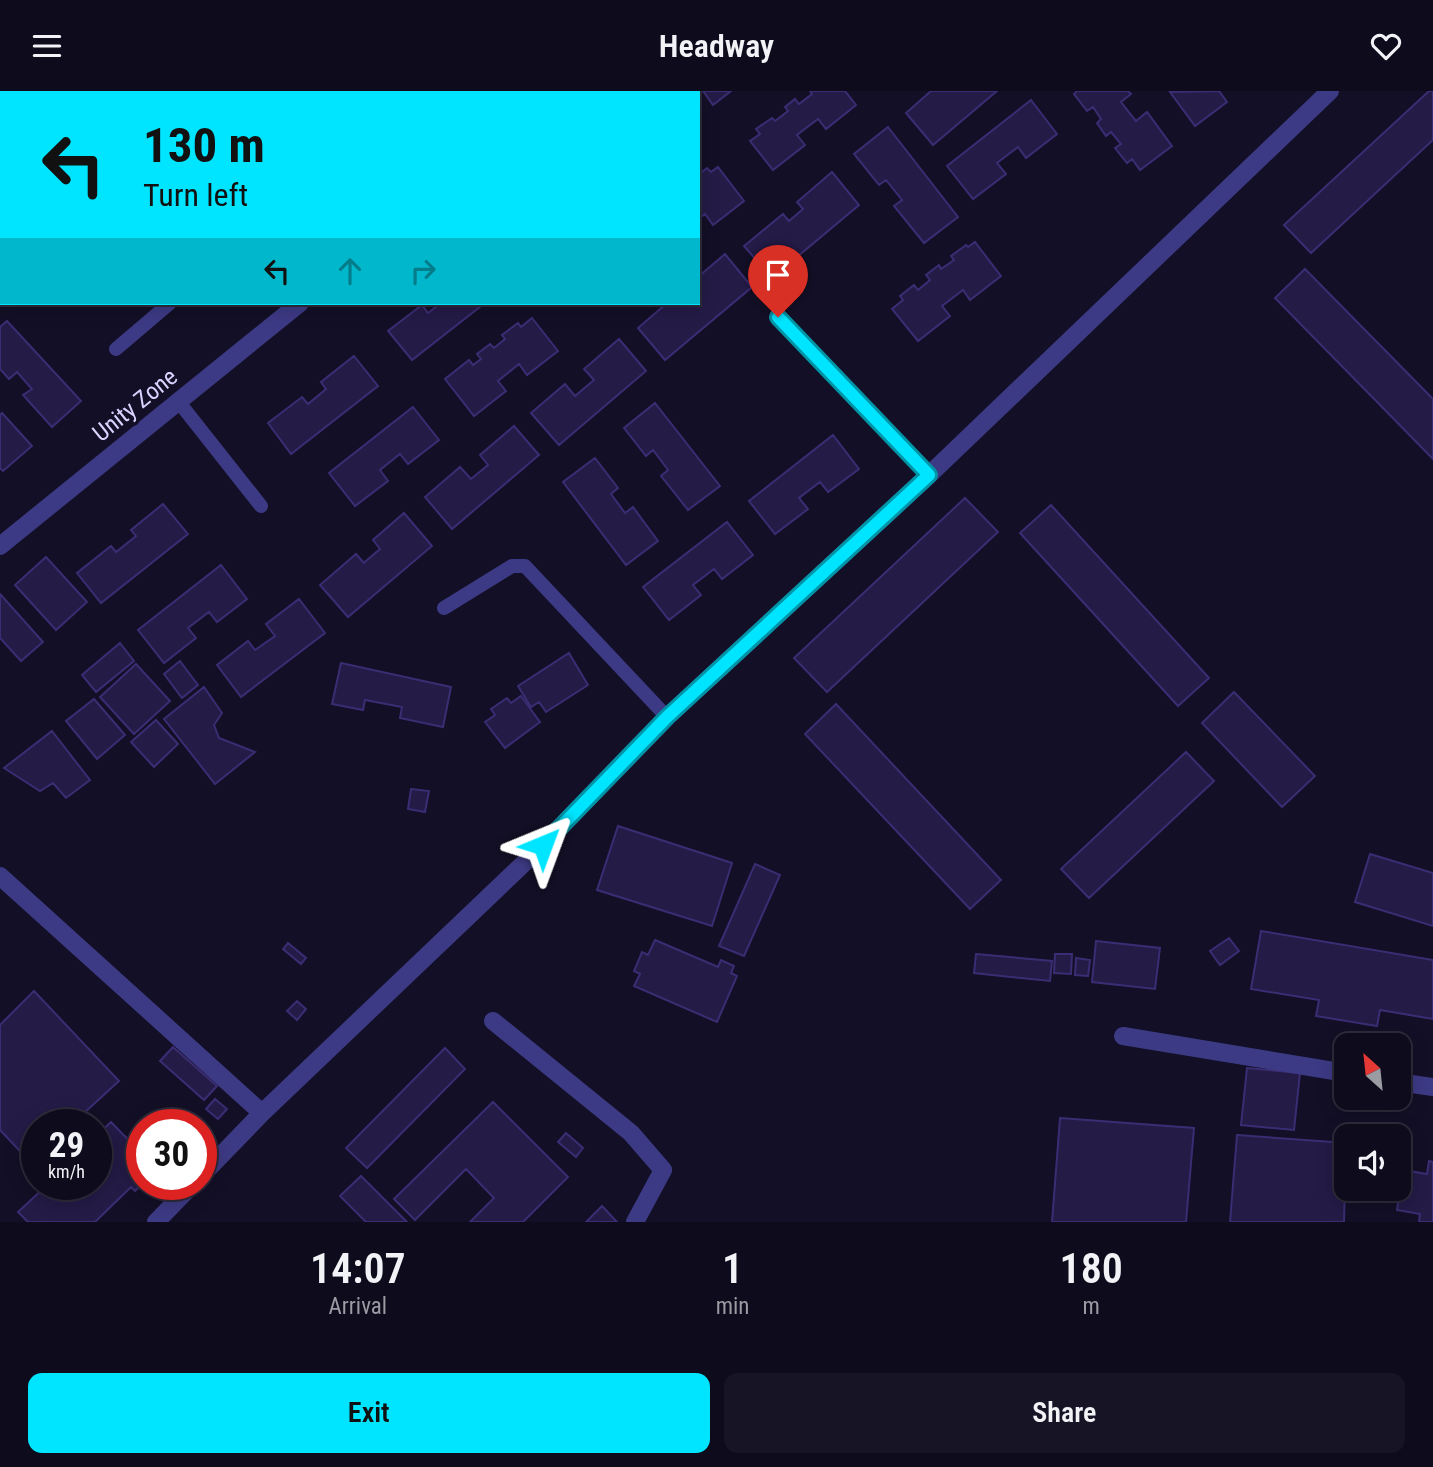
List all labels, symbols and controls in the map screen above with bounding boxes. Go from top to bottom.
icon: menu [28,27,66,65]
text: Headway [659,27,774,65]
icon: heart [1367,27,1405,65]
text: 130 m [143,117,265,174]
icon: left [28,119,119,210]
text: Turn left [143,176,248,214]
pin [748,245,808,317]
icon: left [258,252,296,290]
icon: ahead [331,252,369,290]
icon: right [404,252,442,290]
icon: arrive [759,256,797,294]
street label: Unity Zone [87,363,183,447]
position arrow [506,808,580,882]
north arrow [1334,1033,1410,1109]
map controls [1334,1033,1411,1201]
speed limit sign: 30 [126,1109,217,1200]
button: sound [1334,1124,1411,1201]
text: 29 [49,1125,84,1166]
text: km/h [48,1161,85,1182]
text: 14:07 [310,1244,406,1293]
text: 1 [722,1244,743,1293]
text: 180 [1060,1244,1123,1293]
text: Arrival [329,1293,387,1320]
text: min [716,1293,749,1320]
text: m [1083,1293,1100,1320]
button: Exit [28,1373,710,1453]
button: Share [724,1373,1405,1453]

